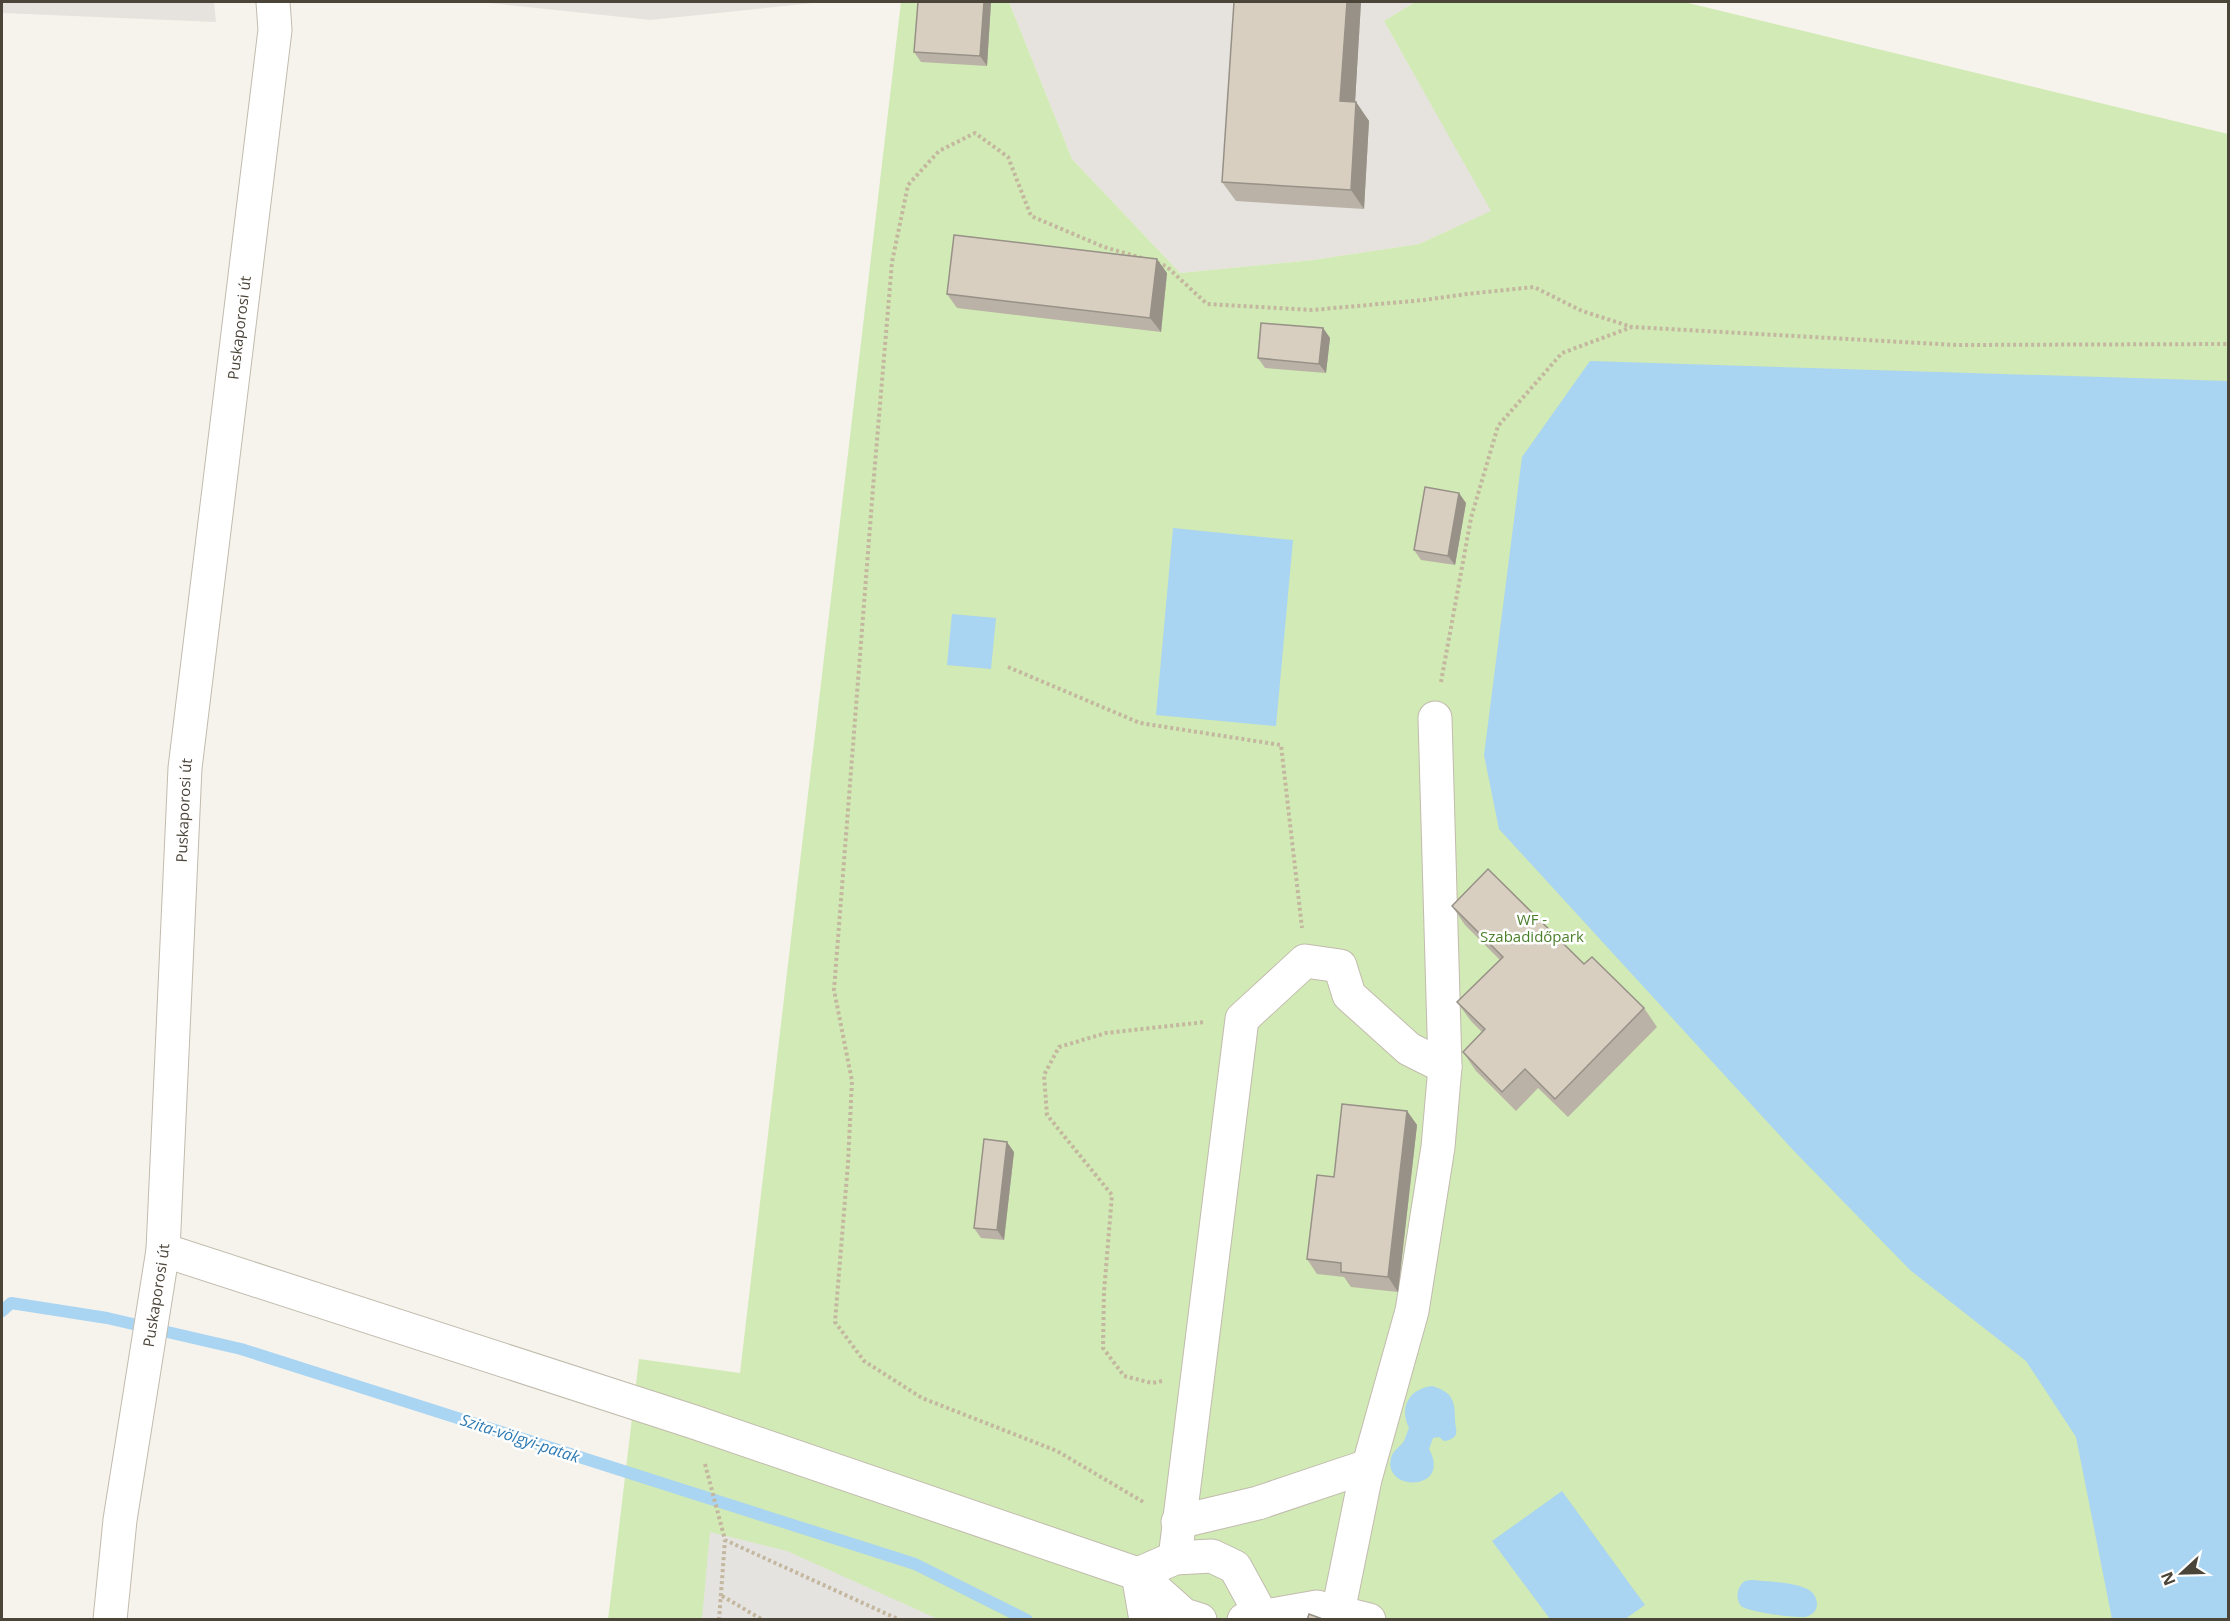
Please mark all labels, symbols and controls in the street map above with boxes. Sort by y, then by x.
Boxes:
street label: Puskaporosi út [222,275,255,381]
street label: Puskaporosi út [171,757,196,863]
park label: WF - Szabadidőpark [1480,909,1584,946]
street label: Puskaporosi út [138,1243,173,1348]
water label: Szita-völgyi-patak [458,1408,584,1468]
north arrow [2152,1543,2212,1603]
text: N [2155,1568,2181,1589]

